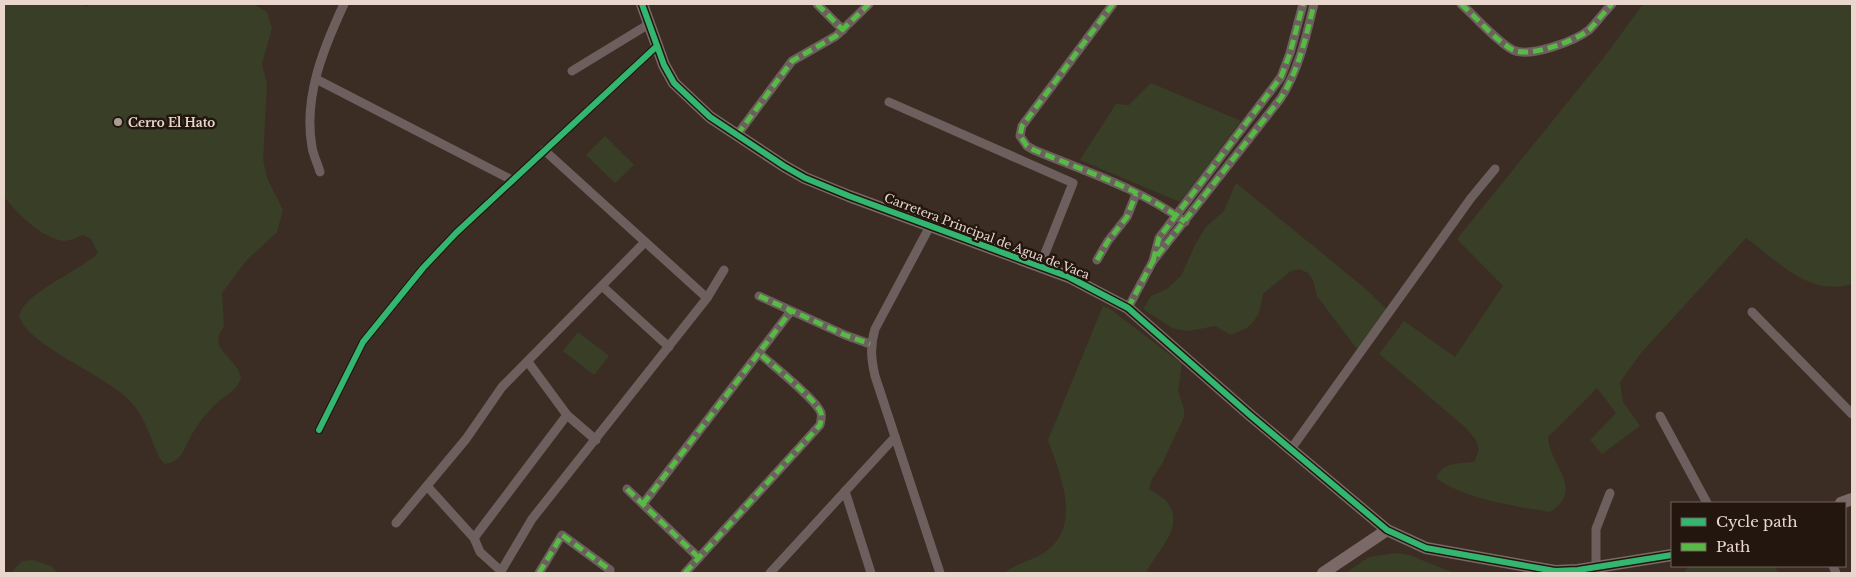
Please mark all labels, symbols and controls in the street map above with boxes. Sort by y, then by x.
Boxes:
place label: Cerro El Hato [128,115,215,130]
marker: Cerro El Hato [112,116,124,128]
street label: Carretera Principal de Agua de Vaca [882,190,1092,282]
legend [1671,502,1846,567]
text: Cycle path [1716,512,1798,531]
text: Path [1716,537,1750,556]

